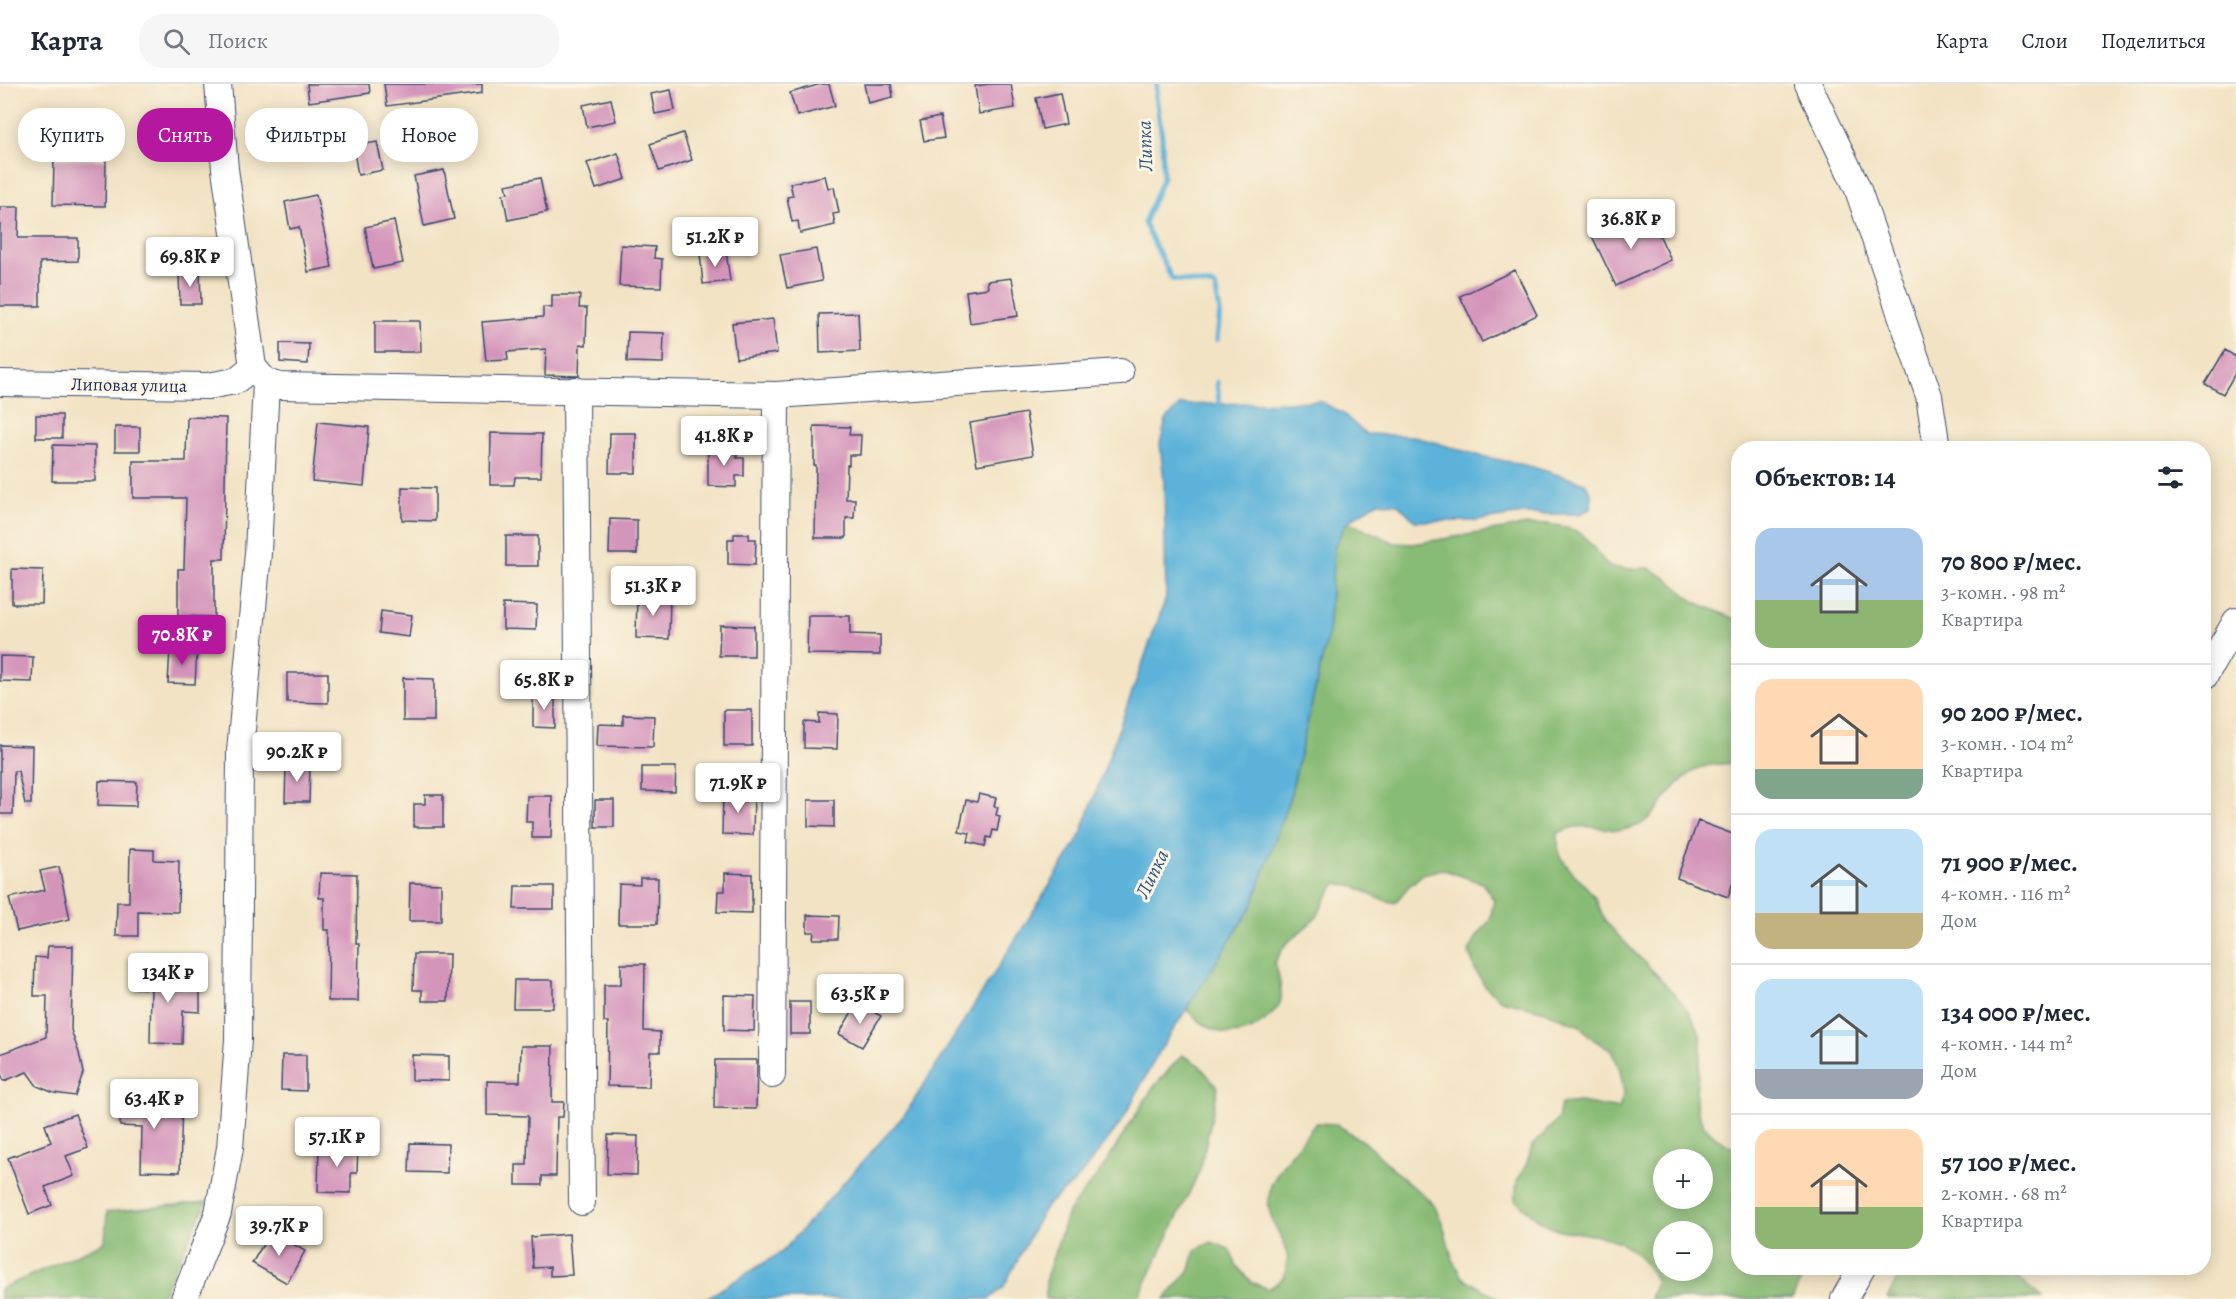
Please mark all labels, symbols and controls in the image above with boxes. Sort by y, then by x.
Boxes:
search box [139,14,559,68]
text: Карта [30,22,103,60]
icon: search [160,25,193,58]
text: Поиск [208,26,268,56]
text: Карта [1935,27,1988,55]
text: Слои [2021,27,2068,55]
text: Поделиться [2101,27,2206,55]
chip: Купить [18,108,125,162]
chip: Снять [137,108,233,162]
chip: Фильтры [245,108,368,162]
chip: Новое [380,108,478,162]
water label: Липка [1131,120,1159,173]
pin: 36.8K ₽ [1576,199,1686,250]
text: 36.8K ₽ [1601,205,1661,232]
pin: 51.2K ₽ [660,217,770,268]
text: 51.2K ₽ [686,223,744,250]
pin: 69.8K ₽ [135,237,245,288]
text: 69.8K ₽ [160,243,220,270]
street label: Липовая улица [71,372,188,398]
pin: 41.8K ₽ [669,416,779,467]
text: 41.8K ₽ [695,422,753,449]
text: Объектов: 14 [1755,460,1896,495]
icon: filters [2154,461,2187,494]
text: 70 800 ₽/мес. [1941,544,2082,579]
icon: home [1803,552,1875,624]
pin: 51.3K ₽ [598,566,708,617]
text: 51.3K ₽ [625,572,681,599]
text: 3-комн. · 98 m² [1941,579,2066,606]
text: Квартира [1941,606,2023,633]
pin: 70.8K ₽ [127,615,237,666]
text: 70.8K ₽ [152,621,212,648]
pin: 65.8K ₽ [489,660,599,711]
text: 65.8K ₽ [514,666,574,693]
text: 90 200 ₽/мес. [1941,695,2083,730]
icon: home [1803,703,1875,775]
text: 3-комн. · 104 m² [1941,730,2073,757]
pin: 90.2K ₽ [242,732,352,783]
text: 90.2K ₽ [266,738,328,765]
text: Квартира [1941,757,2023,784]
pin: 71.9K ₽ [683,763,793,814]
text: 71.9K ₽ [709,769,767,796]
water label: Липка [1128,845,1175,904]
text: 71 900 ₽/мес. [1941,845,2078,880]
icon: home [1803,853,1875,925]
text: 4-комн. · 116 m² [1941,880,2070,907]
text: Дом [1941,907,1977,934]
pin: 134K ₽ [119,953,217,1004]
text: 134K ₽ [142,959,194,986]
pin: 63.5K ₽ [805,974,915,1025]
text: 63.5K ₽ [831,980,889,1007]
text: 134 000 ₽/мес. [1941,995,2091,1030]
icon: home [1803,1003,1875,1075]
text: 4-комн. · 144 m² [1941,1030,2073,1057]
text: Дом [1941,1057,1977,1084]
pin: 63.4K ₽ [99,1079,209,1130]
text: 63.4K ₽ [124,1085,184,1112]
pin: 57.1K ₽ [282,1117,392,1168]
text: 57.1K ₽ [309,1123,365,1150]
text: 57 100 ₽/мес. [1941,1145,2077,1180]
map controls [1653,1149,1713,1281]
button: + [1653,1149,1713,1209]
icon: home [1803,1153,1875,1225]
text: 2-комн. · 68 m² [1941,1180,2067,1207]
pin: 39.7K ₽ [224,1206,334,1257]
text: Квартира [1941,1207,2023,1234]
text: 39.7K ₽ [250,1212,308,1239]
button: − [1653,1221,1713,1281]

